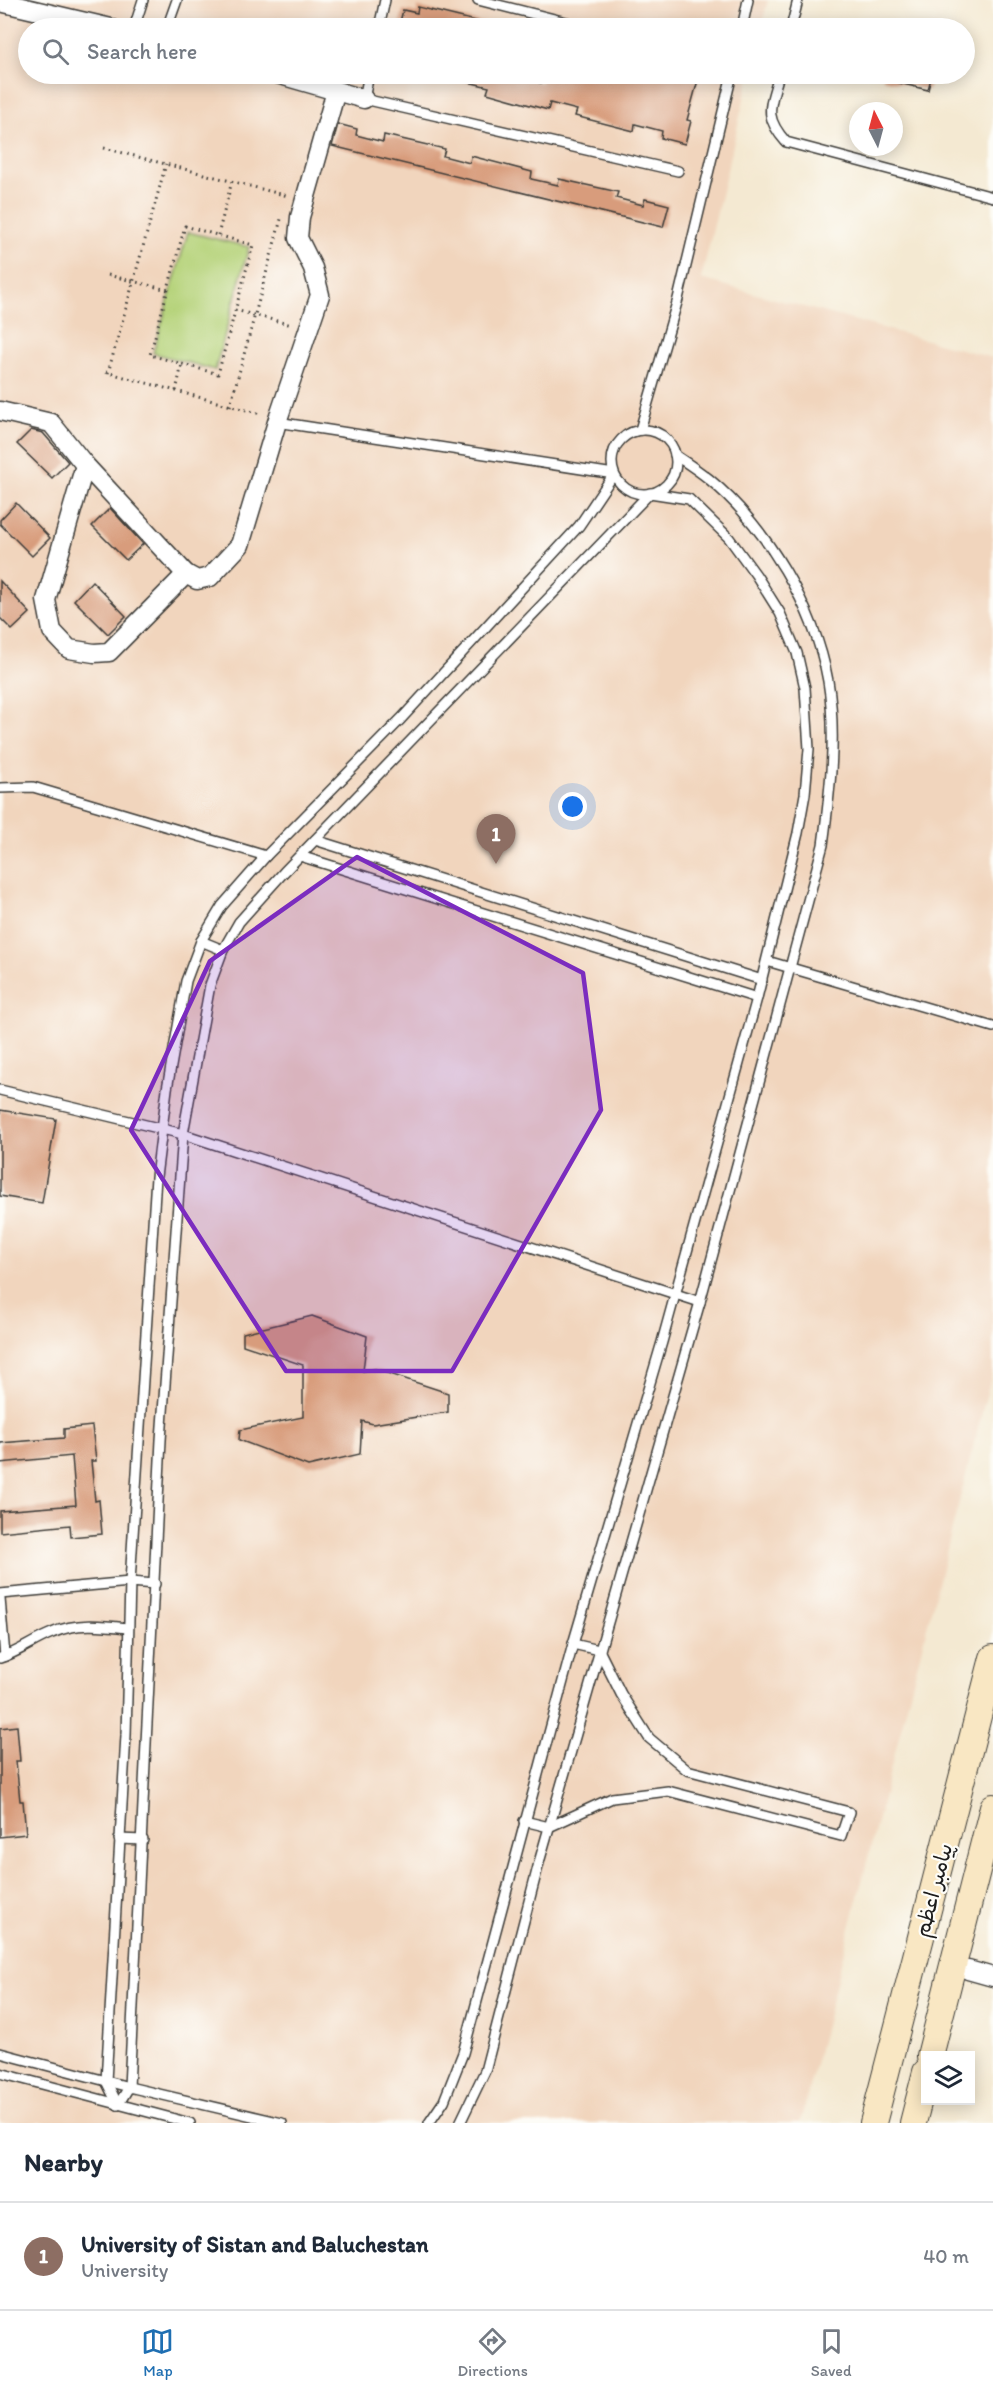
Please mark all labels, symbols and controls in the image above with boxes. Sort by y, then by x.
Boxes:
search box [18,18,975,84]
icon: search [39,35,72,68]
text: Search here [87,38,197,65]
north arrow [849,102,903,156]
your location [558,792,587,821]
pin: 1 [476,814,516,864]
street label: پیامبر اعظم [908,1840,961,1941]
map controls [921,2051,975,2105]
button: layers [921,2051,975,2105]
text: Nearby [24,2146,103,2178]
text: University of Sistan and Baluchestan [81,2231,428,2258]
text: 1 [39,2244,48,2268]
text: 40 m [923,2244,969,2268]
text: University [81,2258,168,2282]
tab: Map [141,2325,174,2380]
tab: Directions [457,2325,528,2380]
tab: Saved [811,2325,852,2380]

